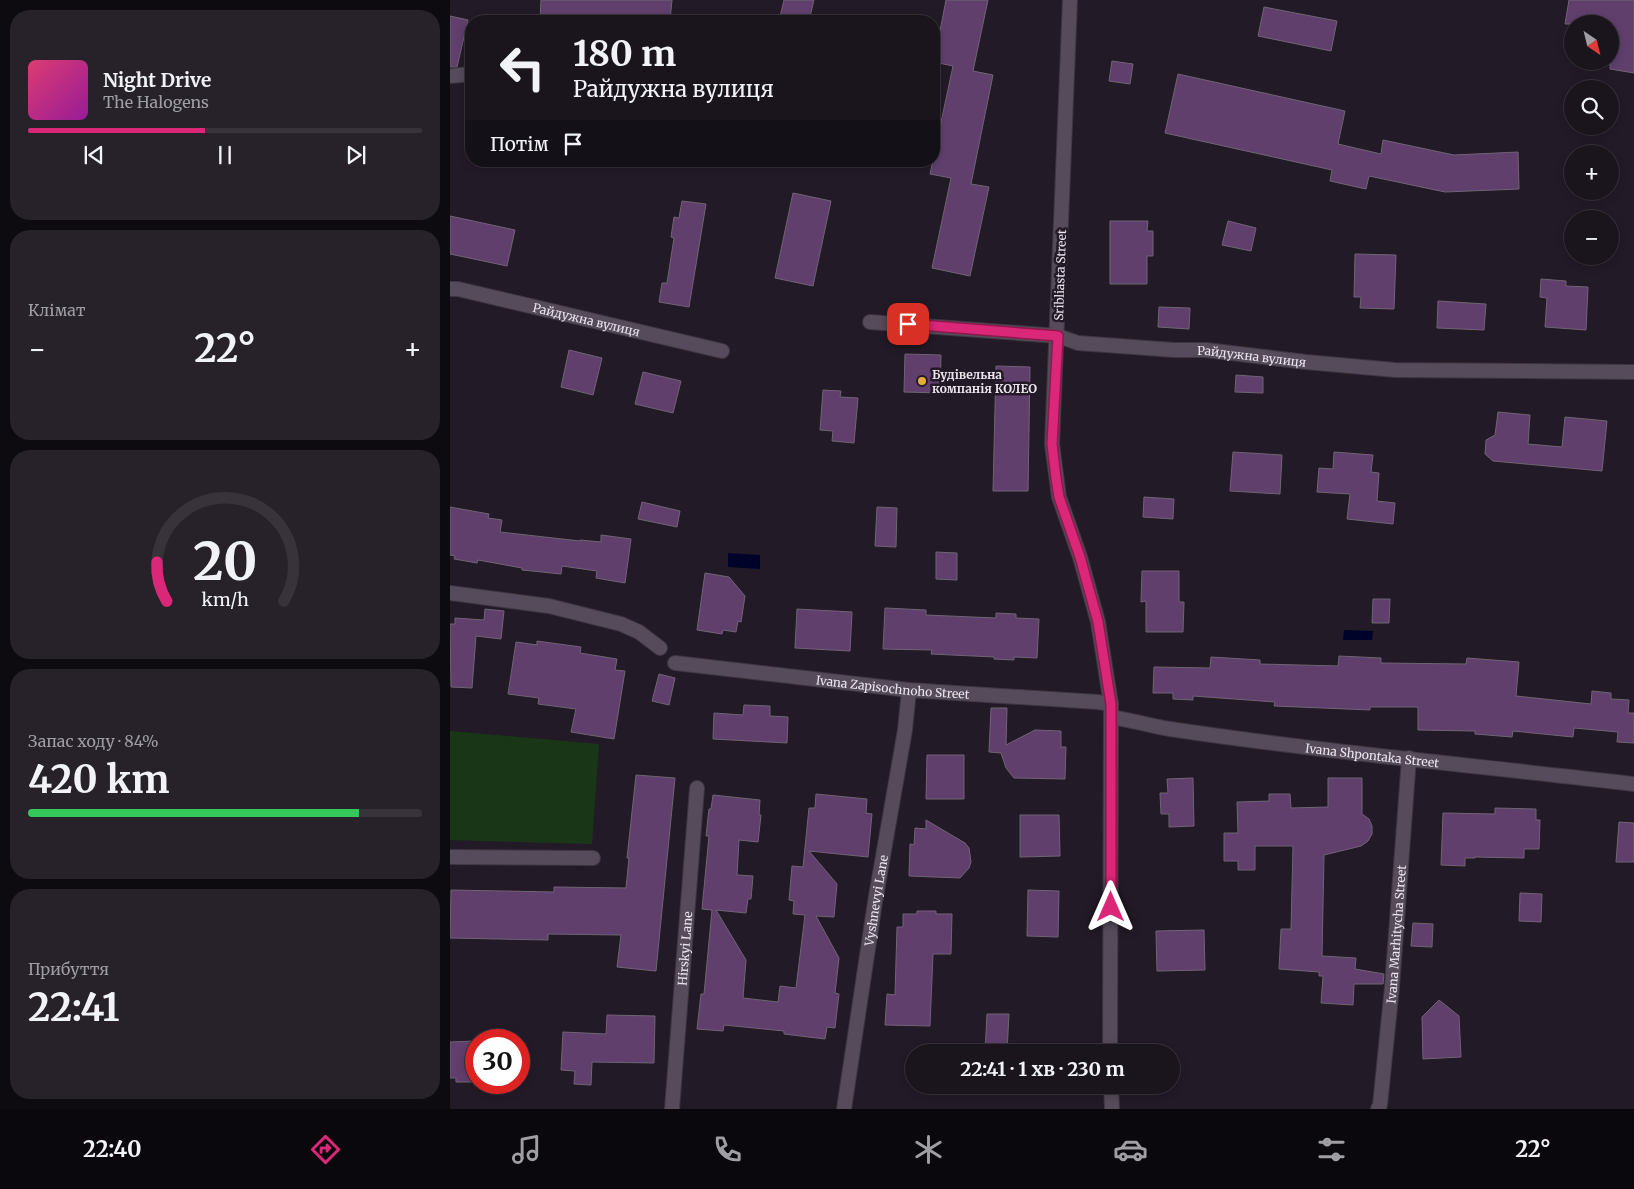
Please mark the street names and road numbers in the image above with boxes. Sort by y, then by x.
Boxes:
street label: Sribliasta Street [1051,229,1069,321]
street label: Райдужна вулиця [531,299,642,339]
street label: Райдужна вулиця [1197,342,1307,369]
street label: Ivana Zapisochnoho Street [815,672,970,701]
street label: Ivana Shpontaka Street [1305,740,1440,770]
street label: Vyshnevyi Lane [861,854,891,948]
street label: Ivana Marhitycha Street [1383,864,1409,1004]
street label: Hirskyi Lane [674,911,695,986]

